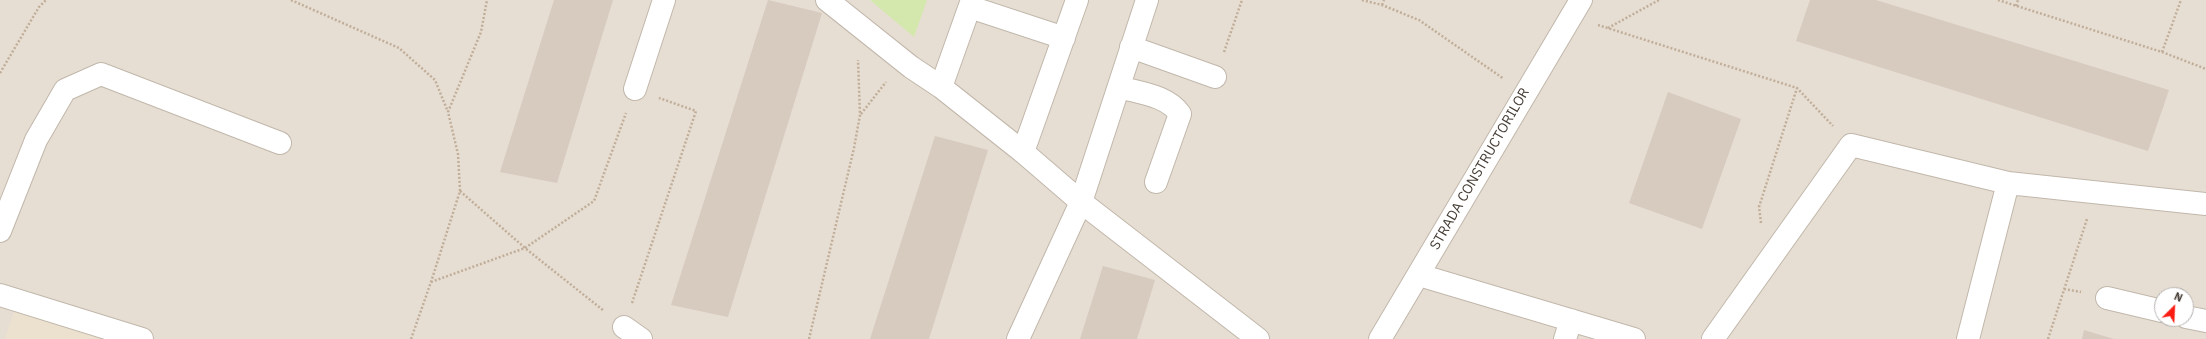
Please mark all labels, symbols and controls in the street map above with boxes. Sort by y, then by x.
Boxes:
street label: STRADA CONSTRUCTORILOR [1427,85,1533,253]
north arrow [2154,287,2194,327]
text: N [2172,289,2185,305]

